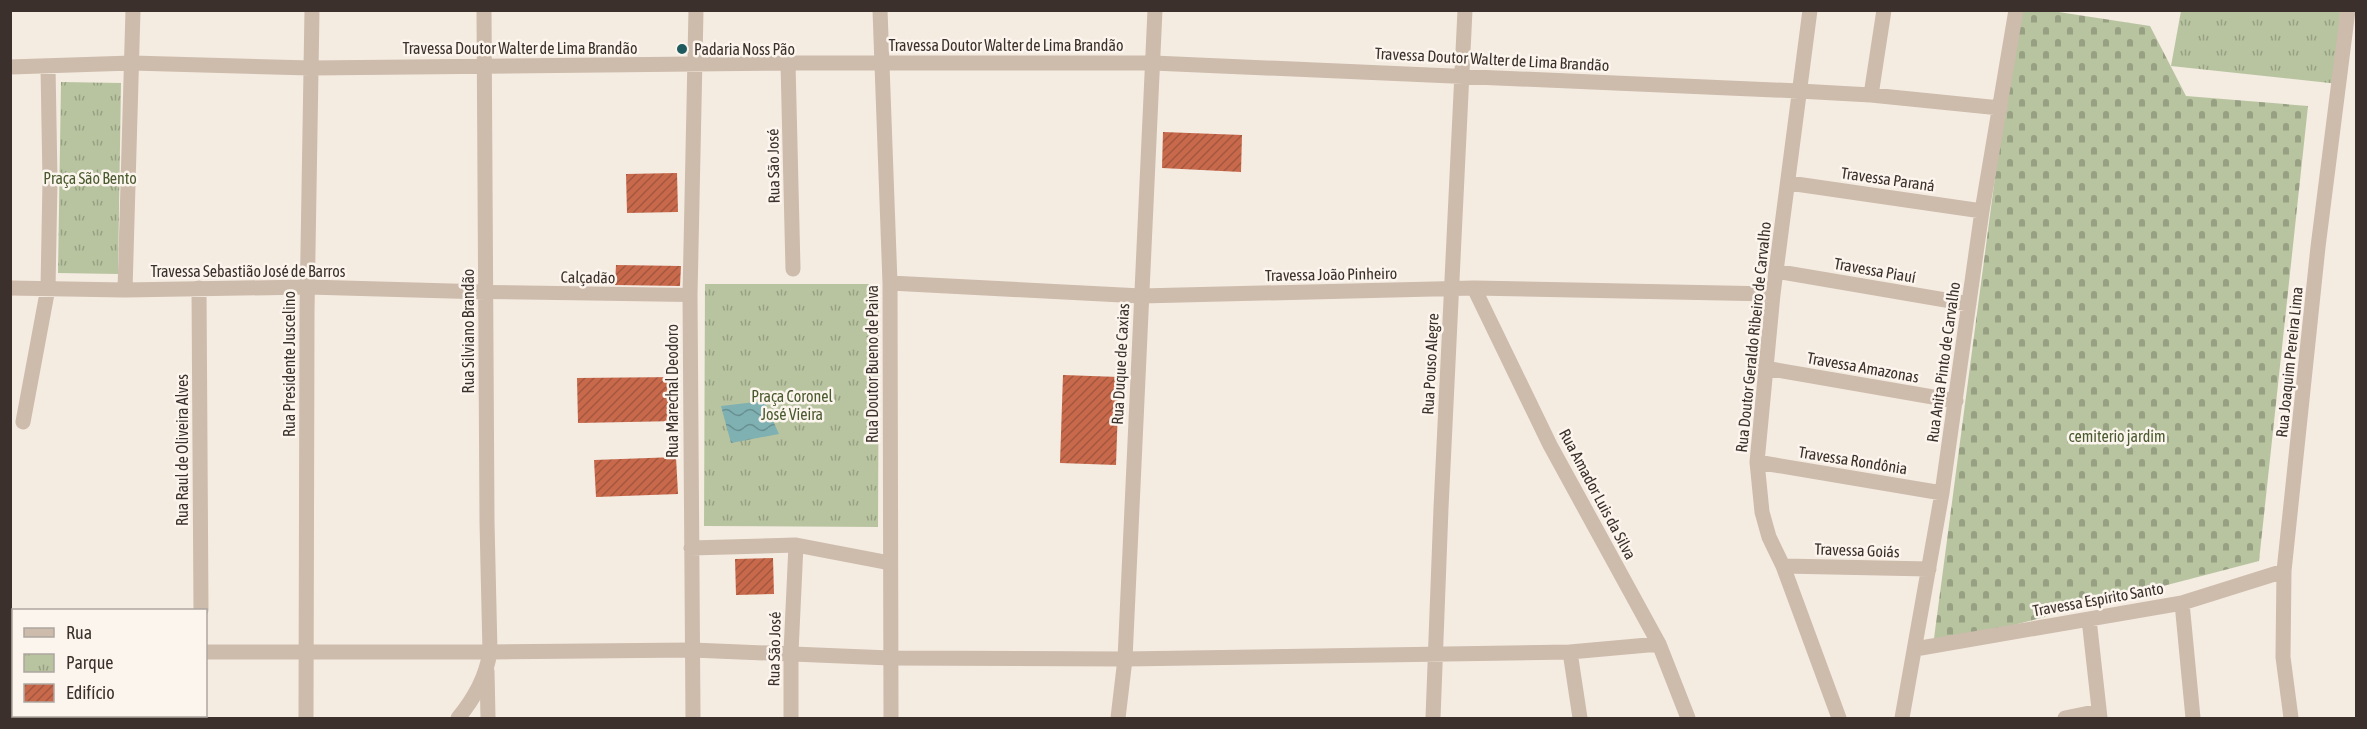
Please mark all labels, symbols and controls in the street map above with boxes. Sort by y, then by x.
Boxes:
street label: Travessa Doutor Walter de Lima Brandão [889,36,1123,54]
street label: Travessa Doutor Walter de Lima Brandão [403,39,637,57]
place label: Padaria Noss Pão [694,40,795,58]
marker: Padaria Noss Pão [675,42,689,56]
street label: Travessa Doutor Walter de Lima Brandão [1374,44,1610,74]
street label: Rua São José [763,128,783,204]
street label: Travessa Paraná [1840,164,1936,194]
park label: Praça São Bento [43,169,137,188]
street label: Rua Doutor Geraldo Ribeiro de Carvalho [1732,221,1774,453]
street label: Travessa Piauí [1833,254,1918,286]
street label: Travessa Sebastião José de Barros [150,262,346,280]
street label: Travessa João Pinheiro [1265,264,1397,284]
street label: Calçadão [561,268,615,287]
street label: Rua Silviano Brandão [459,269,477,393]
street label: Rua Anita Pinto de Carvalho [1923,281,1963,443]
street label: Rua Doutor Bueno de Paiva [863,285,881,443]
street label: Rua Joaquim Pereira Lima [2272,286,2307,438]
street label: Rua Presidente Juscelino [280,291,298,437]
street label: Rua Duque de Caxias [1108,302,1133,425]
street label: Rua Pouso Alegre [1418,313,1443,415]
street label: Rua Marechal Deodoro [663,324,681,458]
street label: Travessa Amazonas [1806,348,1921,386]
street label: Rua Raul de Oliveira Alves [173,374,191,526]
park label: Praça Coronel José Vieira [751,387,833,423]
street label: Rua Amador Luis da Silva [1556,426,1640,562]
park label: cemiterio jardim [2069,427,2165,446]
street label: Travessa Rondônia [1797,443,1909,477]
street label: Travessa Goiás [1814,540,1900,560]
street label: Travessa Espírito Santo [2031,579,2165,620]
legend [12,609,207,717]
street label: Rua São José [764,611,784,687]
text: Rua [66,622,92,643]
text: Parque [66,652,114,673]
text: Edifício [66,682,115,703]

